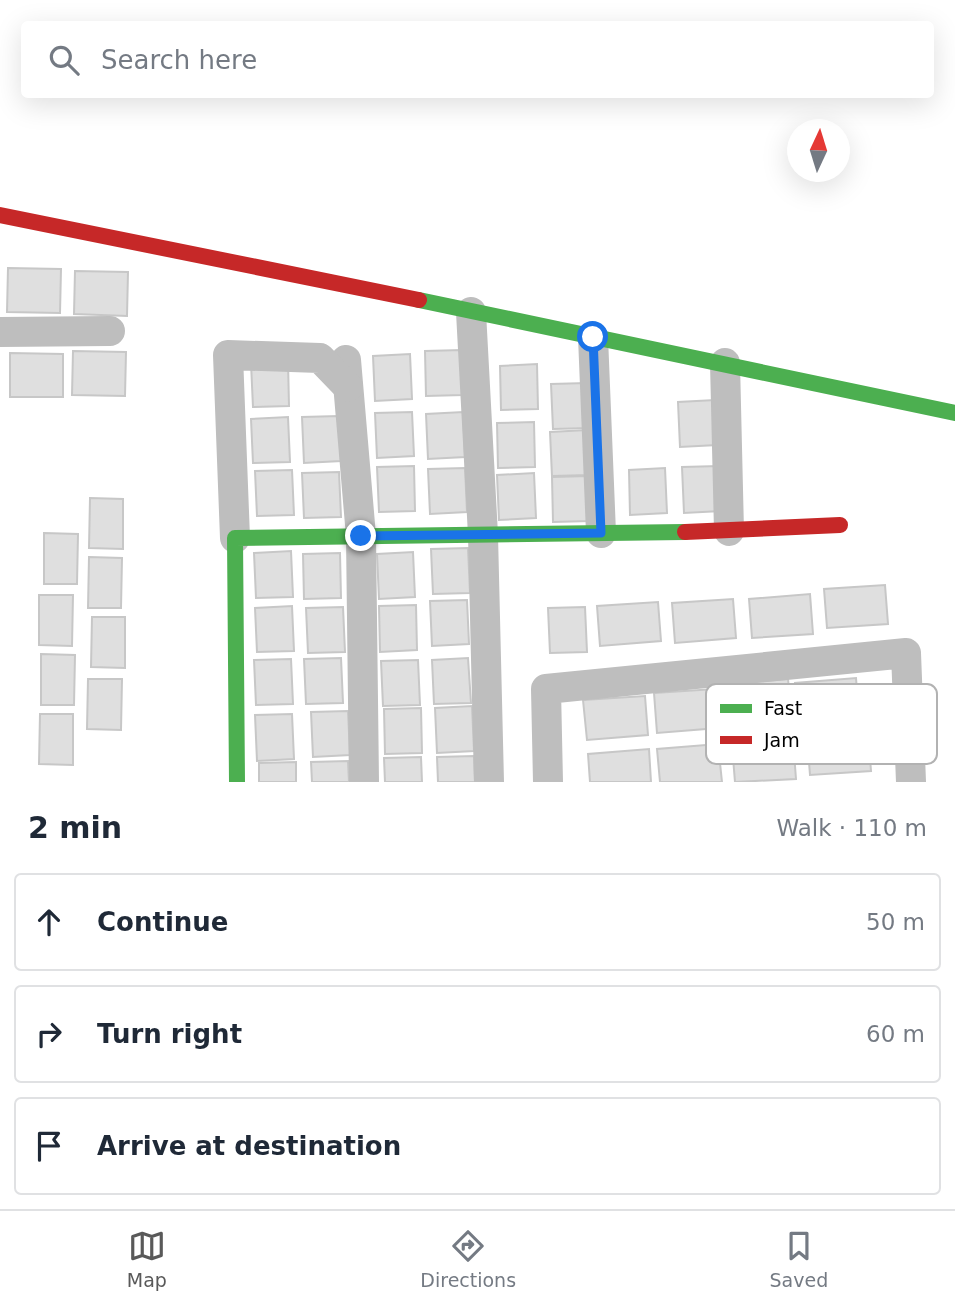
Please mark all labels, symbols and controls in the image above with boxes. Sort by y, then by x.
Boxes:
search box [21,21,934,98]
icon: search [45,41,83,79]
text: Search here [101,45,257,75]
north arrow [787,119,850,182]
route start [577,321,608,352]
route end [345,520,376,551]
legend [706,684,937,764]
text: Fast [764,697,802,719]
text: Jam [763,729,800,751]
text: 2 min [28,810,122,845]
text: Walk · 110 m [776,815,927,841]
icon: ahead [30,903,68,941]
text: Continue [97,907,228,937]
text: 50 m [866,909,925,935]
icon: right [30,1015,68,1053]
text: Turn right [97,1019,242,1049]
text: 60 m [866,1021,925,1047]
icon: arrive [30,1127,68,1165]
text: Arrive at destination [97,1131,401,1161]
tab: Map [127,1227,167,1291]
tab: Directions [420,1227,516,1291]
tab: Saved [770,1227,828,1291]

